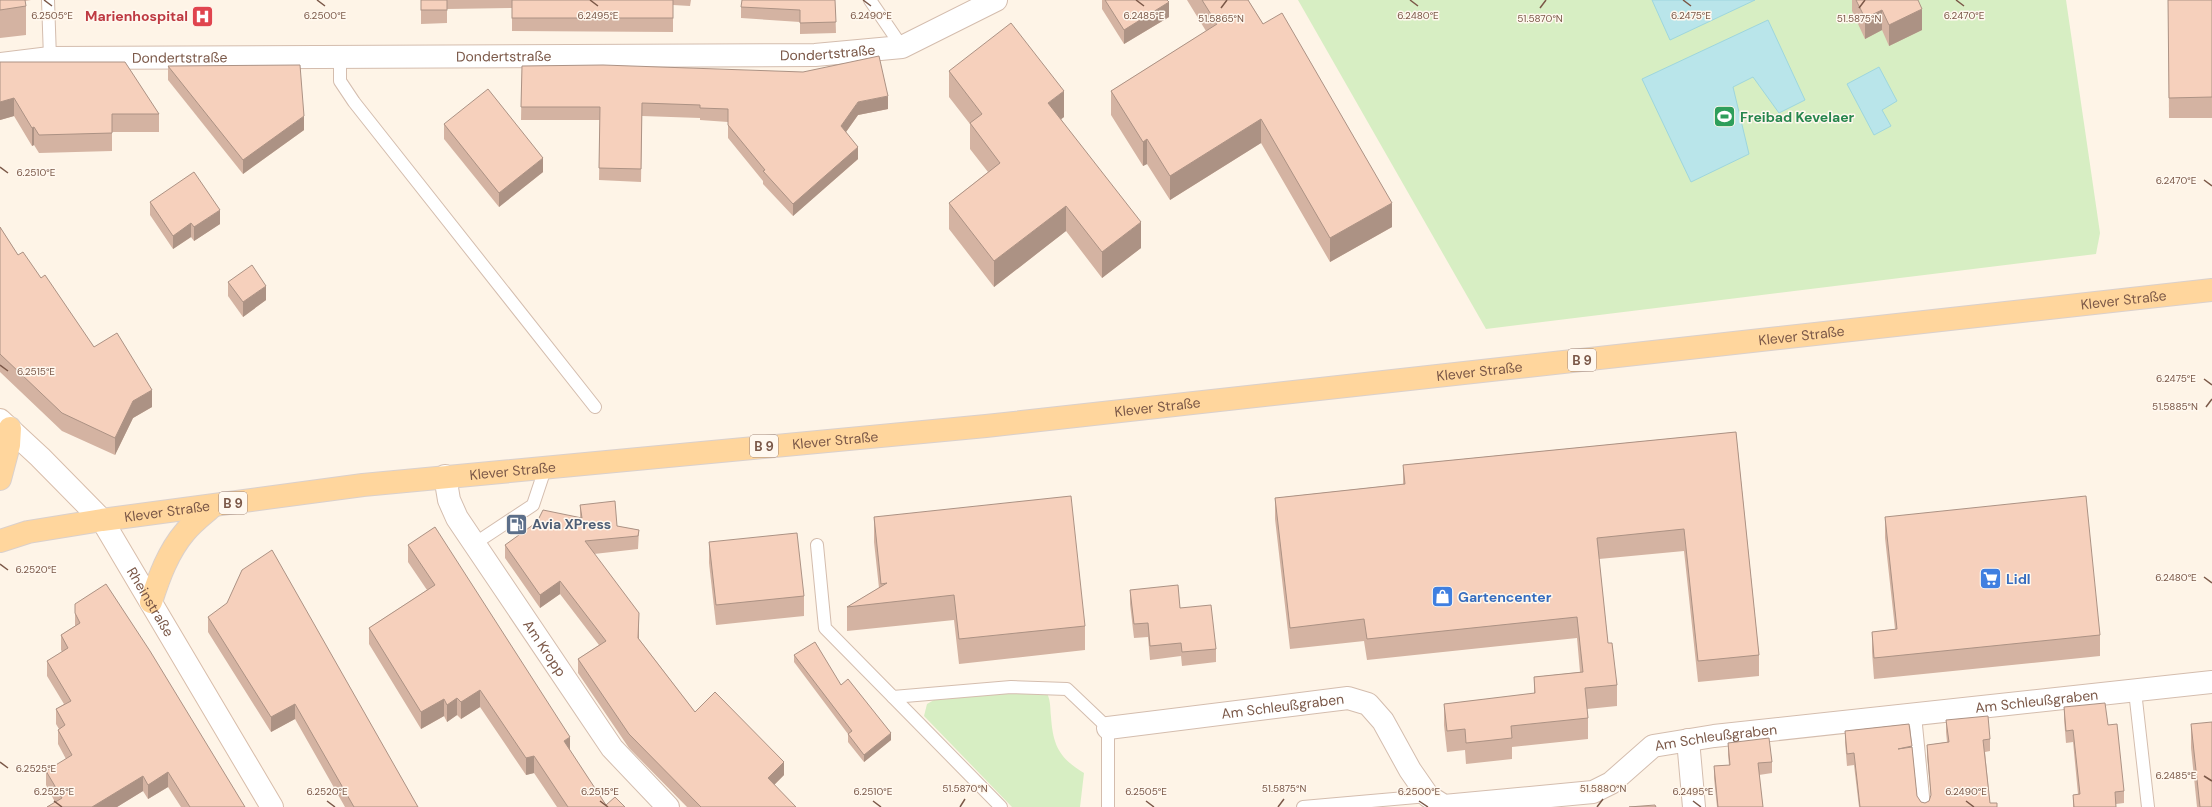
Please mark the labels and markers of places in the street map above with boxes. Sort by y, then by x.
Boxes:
hospital icon: Marienhospital [190,3,216,29]
place label: Marienhospital [85,7,188,25]
sports icon: Freibad Kevelaer [1711,104,1737,130]
place label: Freibad Kevelaer [1740,108,1855,126]
fuel station icon: Avia XPress [503,511,529,537]
place label: Avia XPress [532,515,611,533]
supermarket icon: Lidl [1978,566,2004,592]
place label: Lidl [2006,570,2031,588]
shop icon: Gartencenter [1429,584,1455,610]
place label: Gartencenter [1458,588,1552,606]

